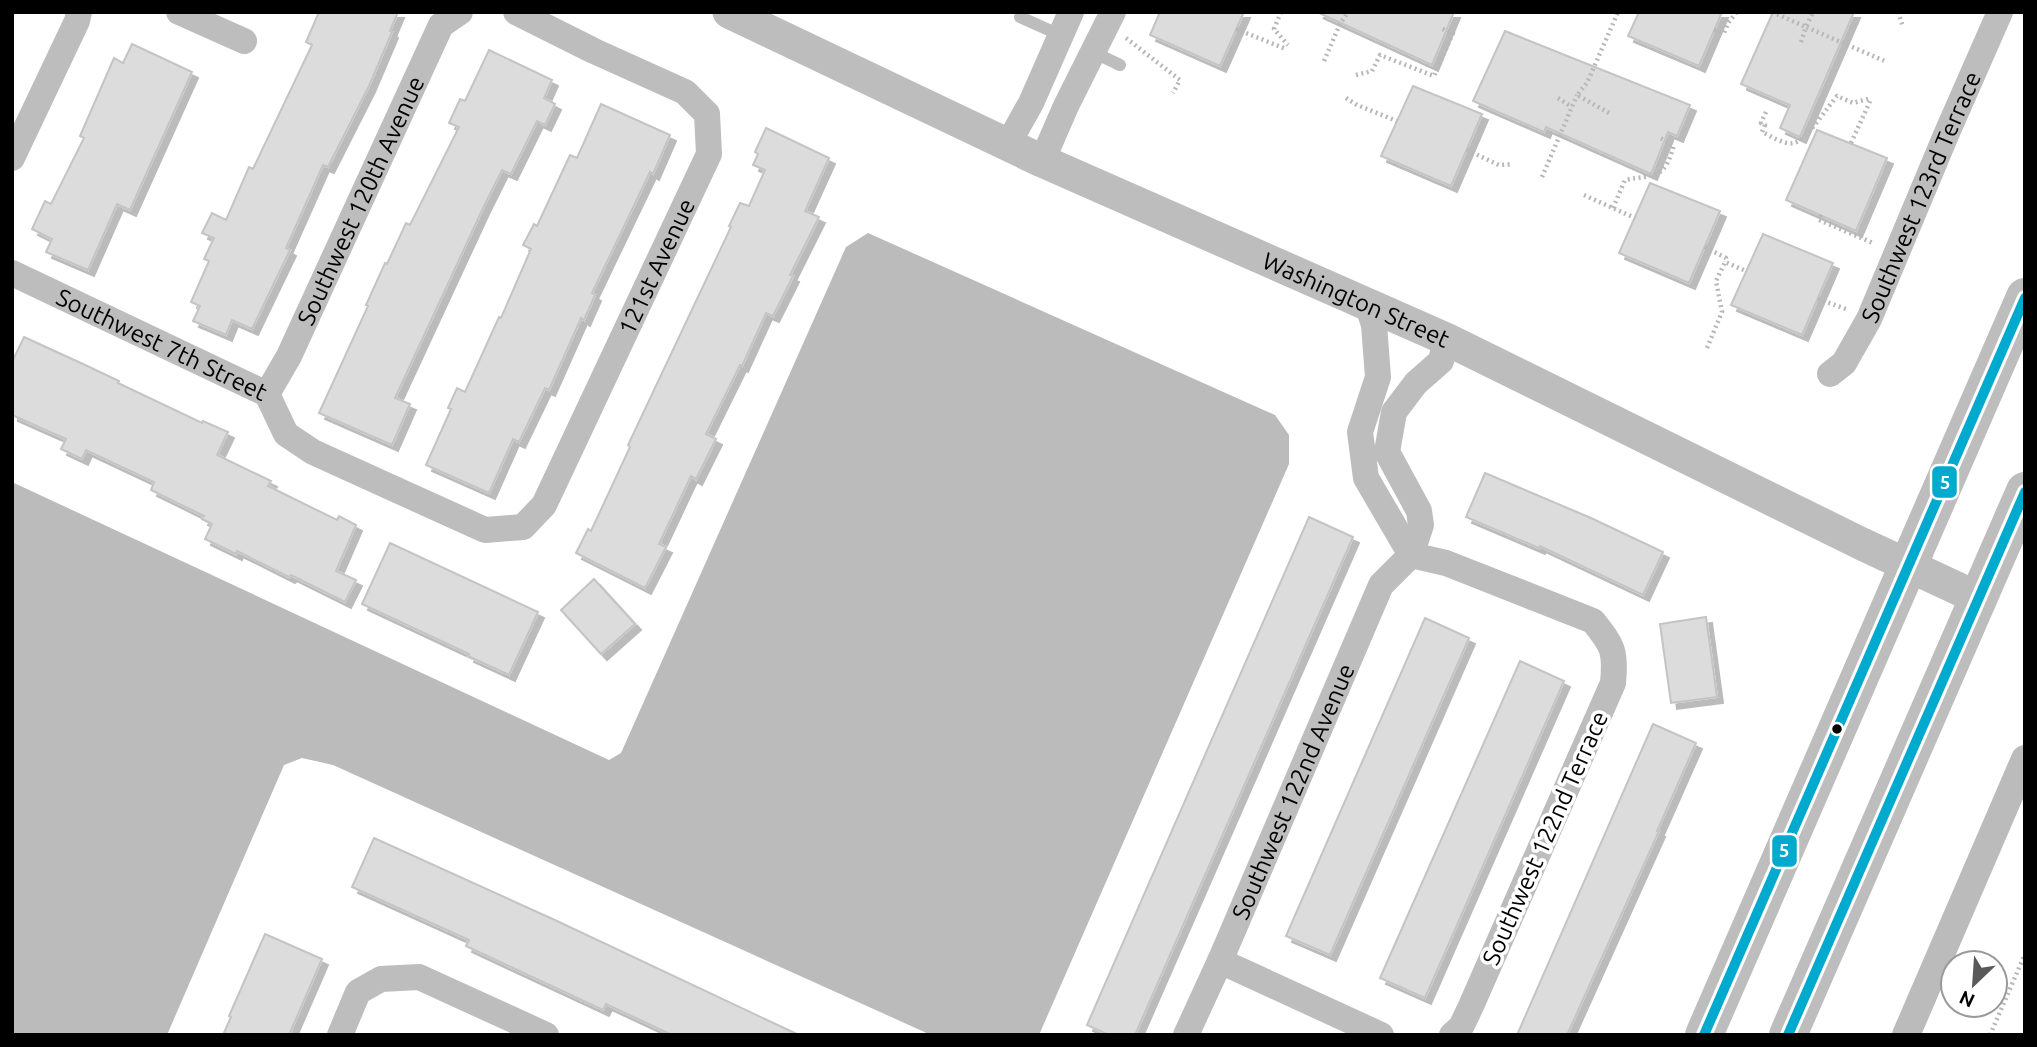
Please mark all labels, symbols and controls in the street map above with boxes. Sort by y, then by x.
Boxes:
street label: Southwest 123rd Terrace [1856,67,1986,327]
street label: Southwest 120th Avenue [292,72,429,329]
street label: 121st Avenue [613,194,700,339]
street label: Washington Street [1259,247,1454,353]
street label: Southwest 7th Street [52,283,272,406]
line badge: 5 [1931,465,1958,499]
text: 5 [1940,471,1950,493]
street label: Southwest 122nd Avenue [1226,659,1359,923]
street label: Southwest 122nd Terrace [1477,707,1613,969]
unlabelled marker [1830,722,1844,736]
line badge: 5 [1771,834,1798,868]
text: 5 [1779,839,1789,861]
north arrow [1939,949,2009,1019]
text: N [1956,986,1978,1012]

